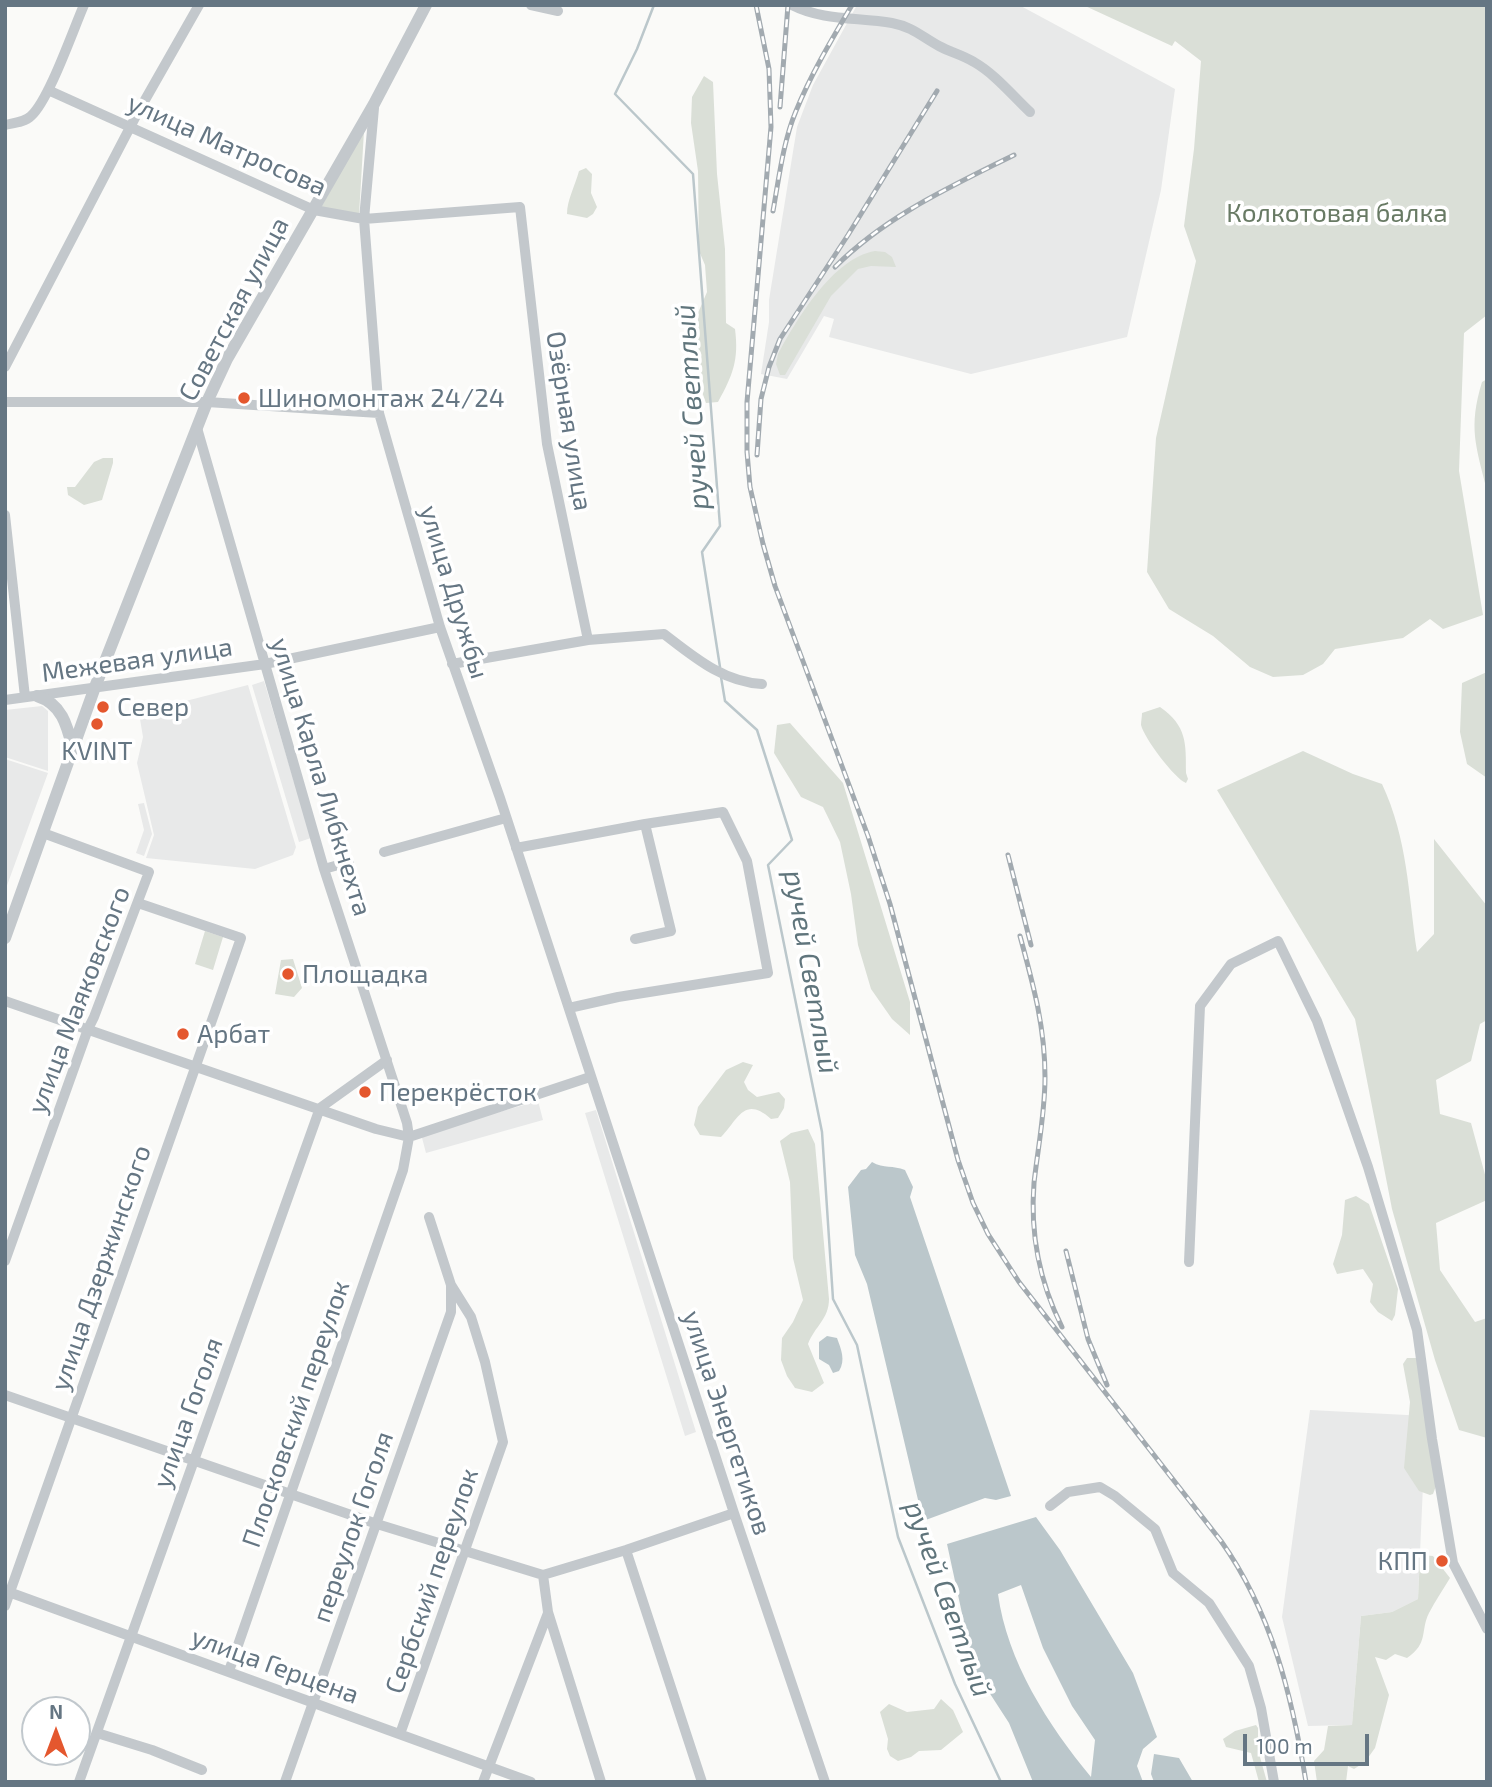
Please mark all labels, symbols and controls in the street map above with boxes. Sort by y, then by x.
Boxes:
street label: улица Матросова [123,87,331,203]
park label: Колкотовая балка [1226,197,1448,229]
street label: Советская улица [172,212,296,406]
water label: ручей Светлый [668,303,716,511]
street label: Озёрная улица [539,329,599,513]
place label: Шиномонтаж 24/24 [258,382,505,414]
marker: Шиномонтаж 24/24 [236,390,252,406]
street label: улица Дружбы [413,502,495,682]
street label: Межевая улица [40,631,234,689]
street label: улица Карла Либкнехта [264,634,378,920]
place label: Север [117,691,189,723]
marker: Север [95,699,111,715]
marker: KVINT [89,716,105,732]
place label: KVINT [61,735,133,767]
water label: ручей Светлый [777,868,845,1076]
street label: улица Маяковского [21,882,137,1118]
place label: Площадка [302,958,428,990]
marker: Площадка [280,966,296,982]
place label: Арбат [197,1018,270,1050]
marker: Арбат [175,1026,191,1042]
place label: Перекрёсток [379,1076,537,1108]
marker: Перекрёсток [357,1084,373,1100]
street label: улица Дзержинского [44,1141,158,1395]
street label: Плосковский переулок [236,1276,356,1552]
street label: улица Энергетиков [676,1307,778,1539]
street label: улица Гоголя [146,1334,230,1492]
street label: переулок Гоголя [306,1428,400,1626]
street label: Сербский переулок [379,1464,485,1698]
water label: ручей Светлый [897,1497,999,1701]
place label: КПП [1378,1545,1428,1577]
marker: КПП [1434,1553,1450,1569]
street label: улица Герцена [187,1621,363,1711]
north arrow [21,1696,91,1766]
text: N [49,1700,63,1723]
scale bar [1247,1720,1373,1764]
text: 100 m [1256,1733,1313,1758]

